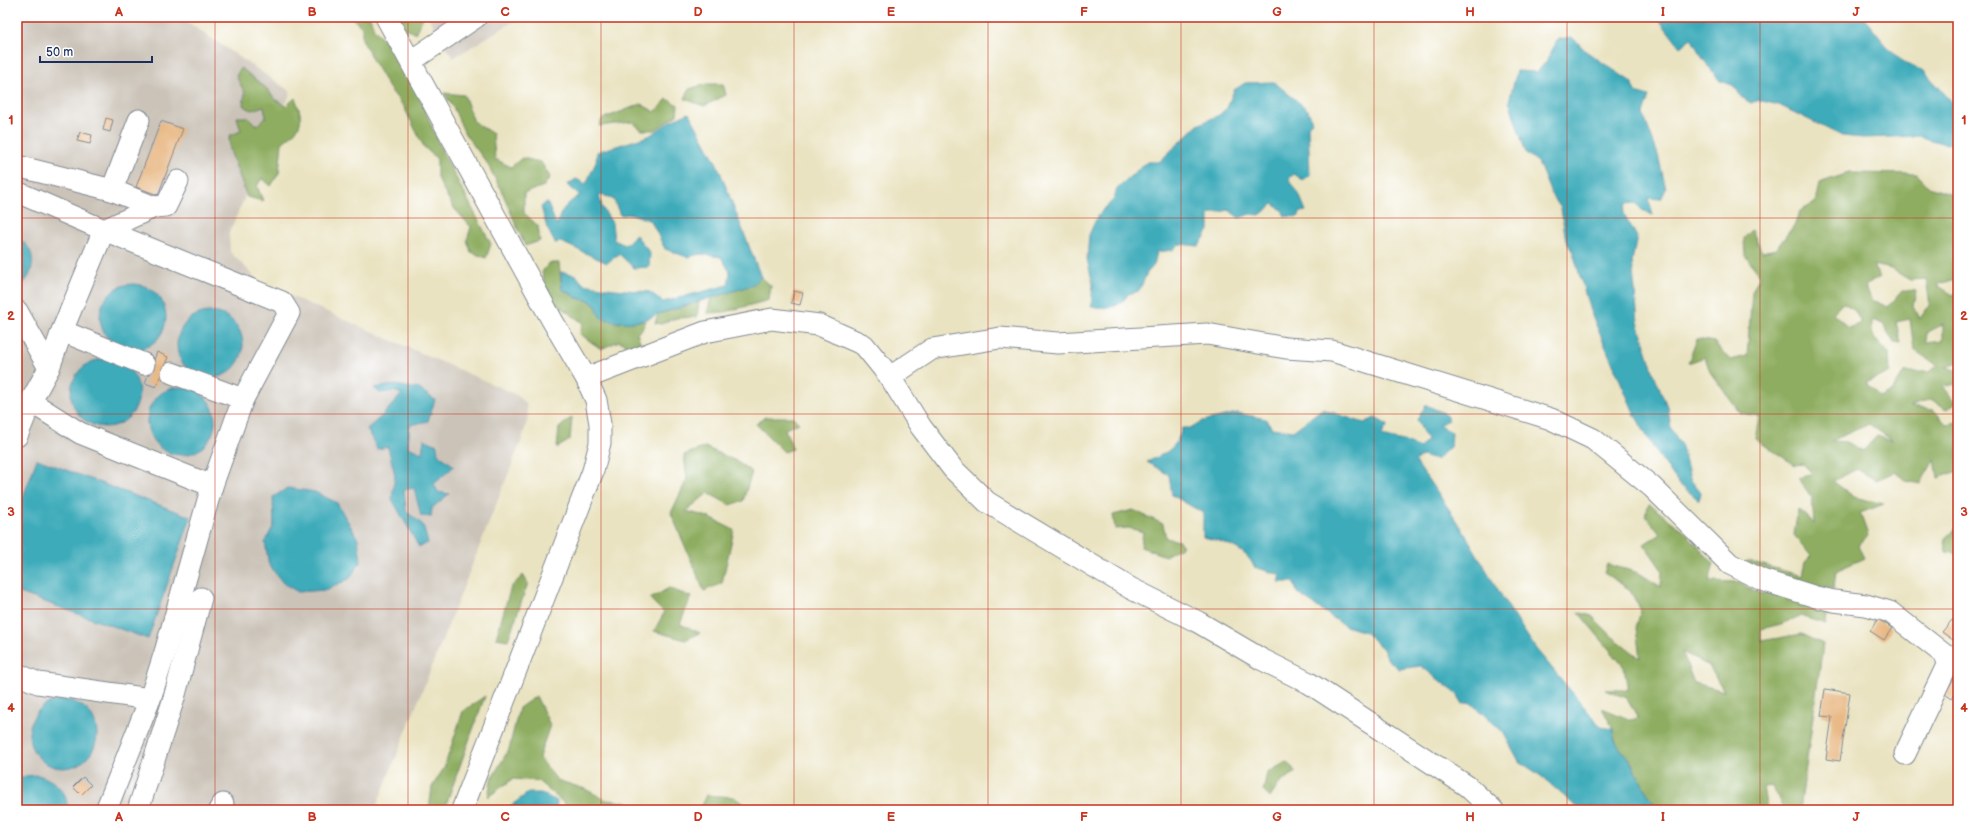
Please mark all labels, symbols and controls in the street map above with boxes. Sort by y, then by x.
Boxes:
text: A [114,4,123,20]
text: B [307,4,317,20]
text: C [500,4,510,20]
text: D [693,4,703,20]
text: E [887,4,896,20]
text: F [1080,4,1088,20]
text: G [1272,4,1282,20]
text: H [1465,4,1475,20]
text: I [1661,4,1665,20]
text: J [1852,4,1860,20]
scale bar [40,38,152,64]
text: 50 m [46,45,73,60]
text: 1 [8,112,14,128]
text: 1 [1961,112,1967,128]
text: 2 [7,308,15,324]
text: 2 [1960,308,1968,324]
text: 3 [7,504,15,520]
text: 3 [1960,504,1968,520]
text: 4 [7,700,15,716]
text: 4 [1960,700,1968,716]
text: A [114,809,123,825]
text: B [307,809,317,825]
text: C [500,809,510,825]
text: D [693,809,703,825]
text: E [887,809,896,825]
text: F [1080,809,1088,825]
text: G [1272,809,1282,825]
text: H [1465,809,1475,825]
text: I [1661,809,1665,825]
text: J [1852,809,1860,825]

